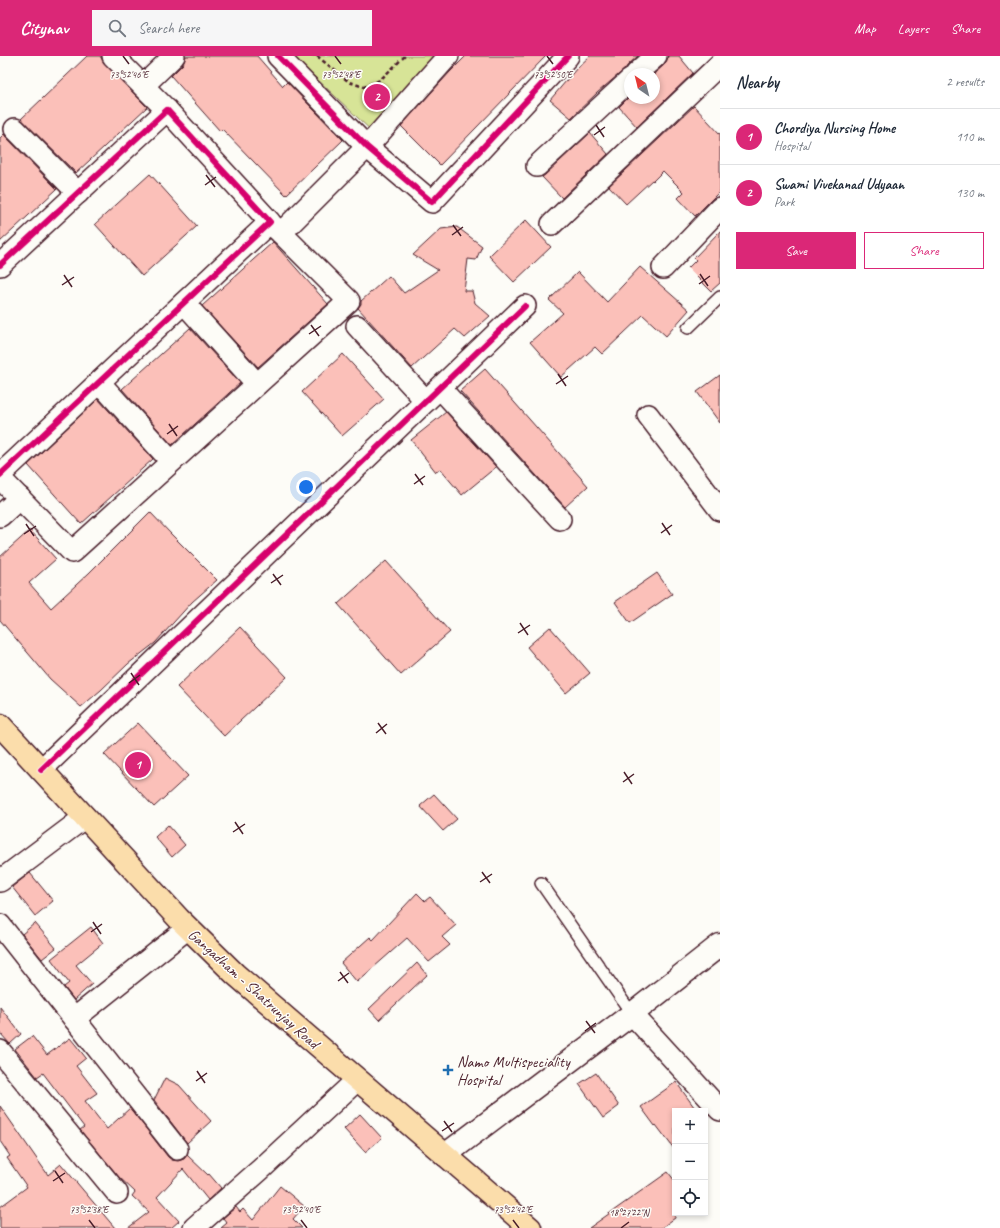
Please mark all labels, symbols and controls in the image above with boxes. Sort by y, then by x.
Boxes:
search box [92,10,372,46]
text: Citynav [20,16,68,40]
icon: search [106,17,128,39]
text: Search here [138,19,199,38]
text: Map [854,20,876,37]
text: Layers [898,20,929,37]
text: Share [951,20,980,37]
text: 73°52'46"E [110,68,150,81]
text: 73°52'48"E [322,68,362,81]
text: 73°52'50"E [534,68,574,81]
north arrow [624,68,660,104]
text: Nearby [736,72,779,93]
text: 2 results [946,74,984,90]
pin: 2 [364,82,390,112]
text: Chordiya Nursing Home [774,119,895,138]
text: 1 [746,129,752,145]
text: 110 m [956,129,984,145]
text: Hospital [774,138,810,154]
text: Swami Vivekanad Udyaan [774,175,904,194]
text: 2 [746,185,752,201]
text: 130 m [956,185,984,201]
text: Park [774,194,795,210]
button: Save [736,232,856,269]
button: Share [864,232,984,269]
your location [296,477,316,497]
pin: 1 [125,750,151,780]
street label: Gangadham - Shatrunjay Road [184,925,325,1055]
place label: Namo Multispeciality Hospital [457,1052,571,1090]
marker: Namo Multispeciality Hospital [442,1064,454,1076]
map controls [672,1108,708,1216]
button: + [672,1108,708,1144]
button: − [672,1144,708,1180]
button: locate [672,1180,708,1216]
text: 73°52'38"E [70,1203,110,1216]
text: 73°52'40"E [282,1203,322,1216]
text: 73°52'42"E [494,1203,534,1216]
text: 18°27'22"N [609,1206,651,1219]

